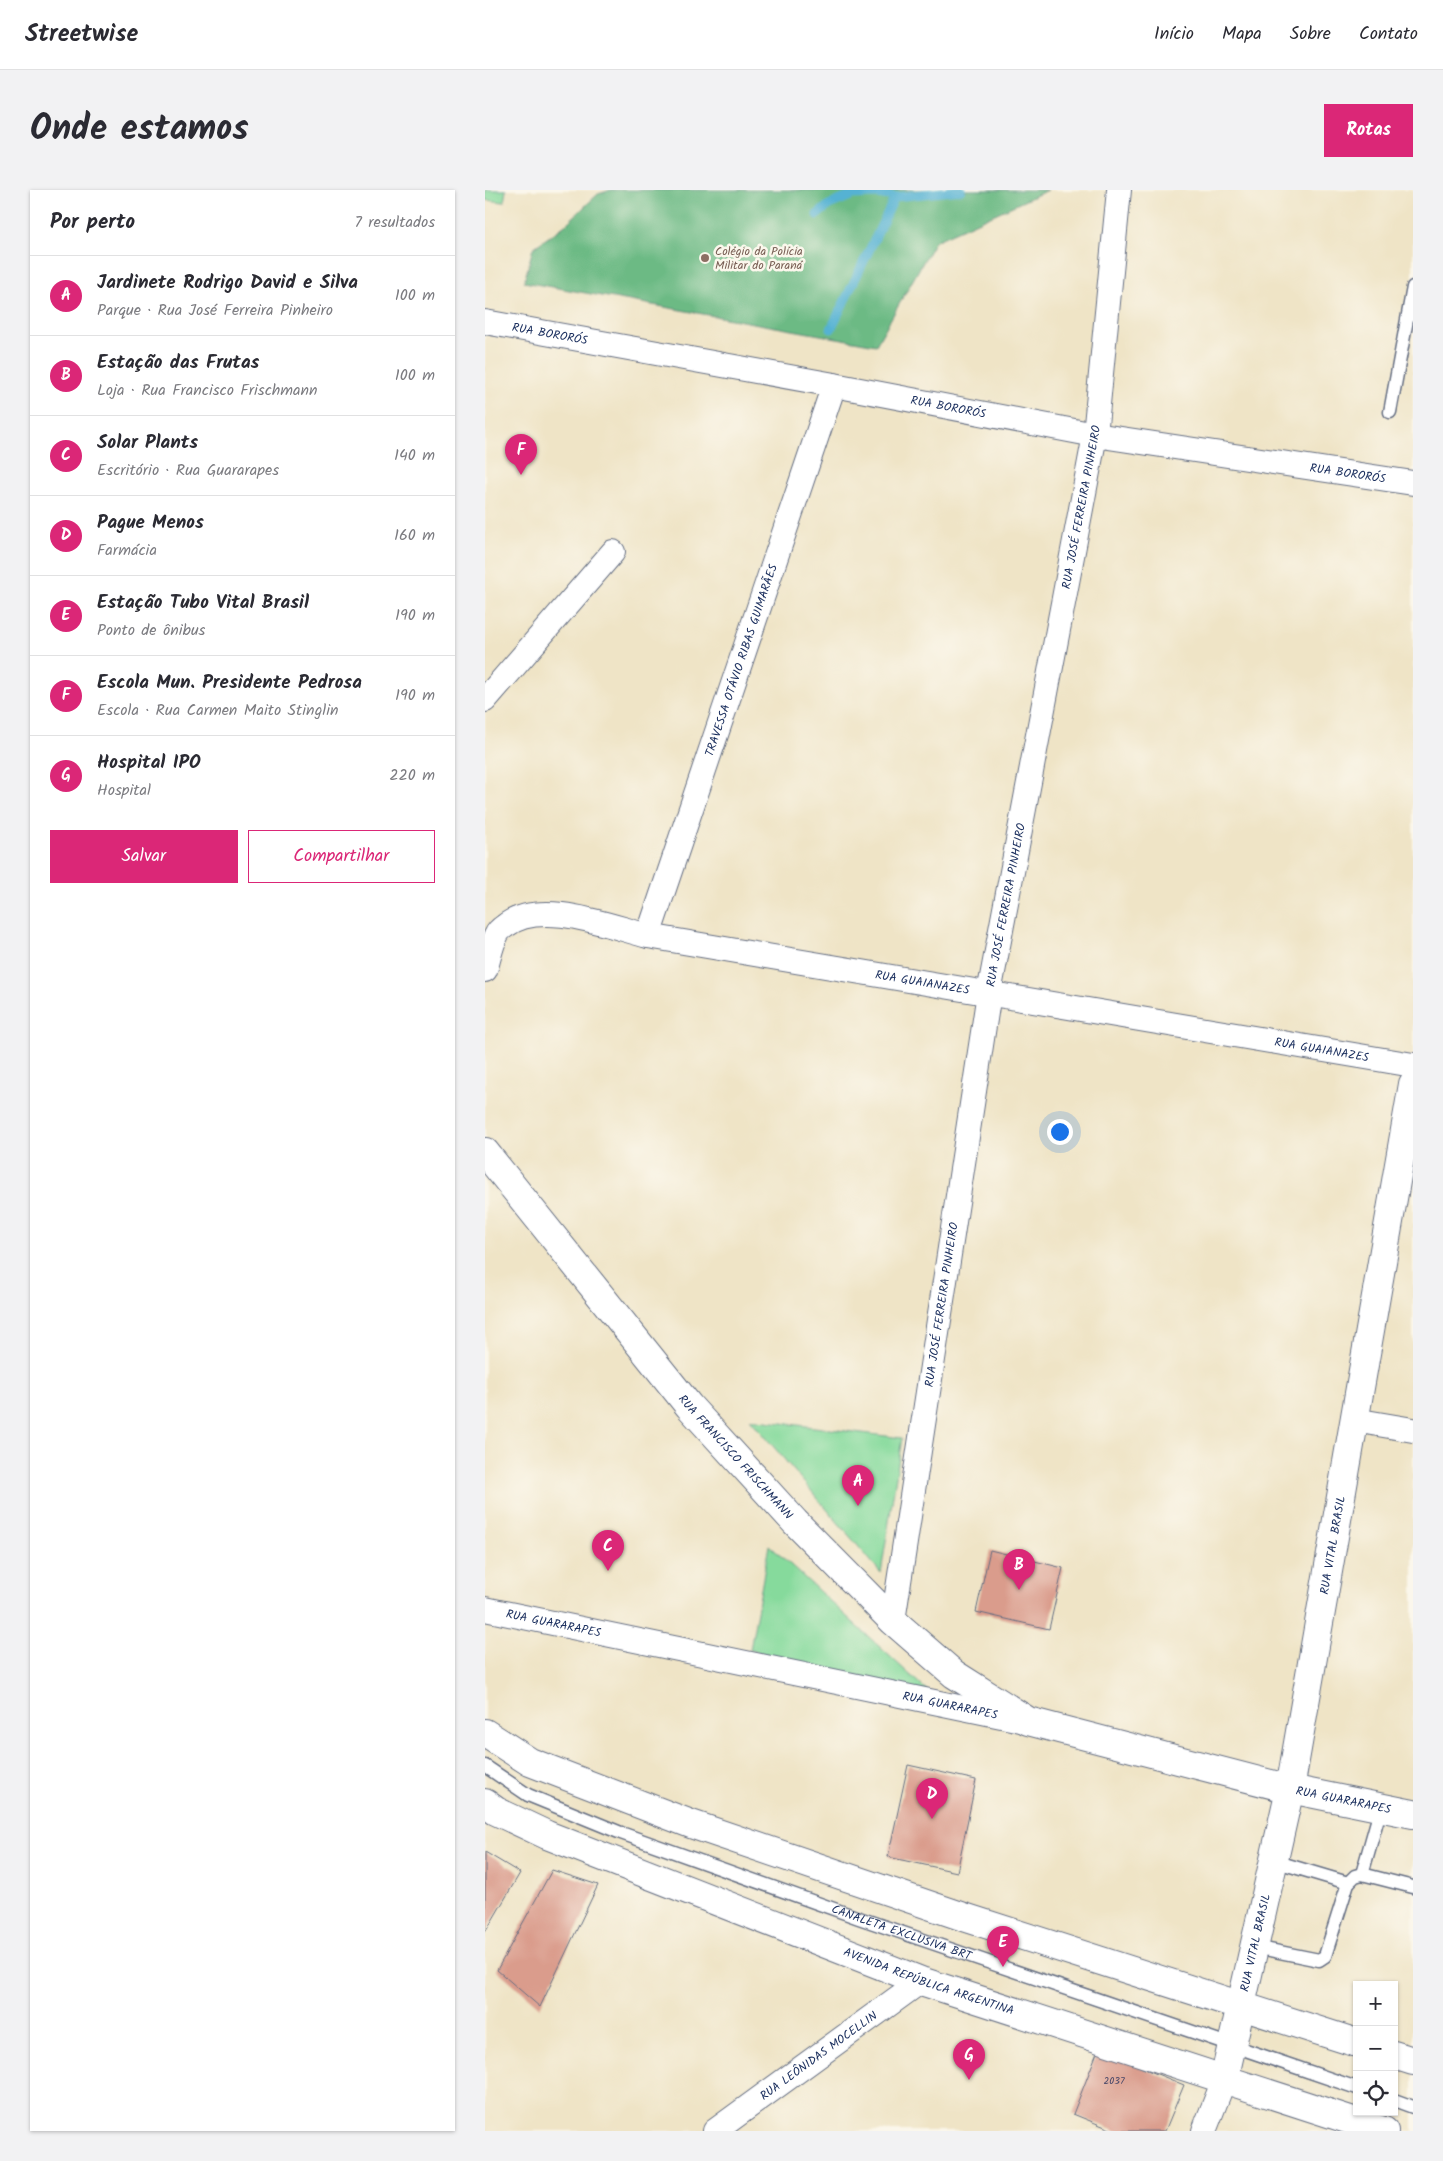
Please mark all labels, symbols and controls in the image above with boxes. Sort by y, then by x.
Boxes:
text: Streetwise [25,15,138,54]
text: Início [1154,20,1194,49]
text: Mapa [1222,20,1262,49]
text: Sobre [1290,20,1331,49]
text: Contato [1359,20,1418,49]
text: Onde estamos [30,102,249,158]
button: Rotas [1324,104,1413,157]
text: Por perto [50,206,135,239]
text: 7 resultados [355,210,435,235]
place label: Colégio da Polícia Militar do Paraná [715,242,804,275]
marker: Colégio da Polícia Militar do Paraná [699,252,711,264]
text: Jardinete Rodrigo David e Silva [97,268,358,298]
text: A [61,283,71,308]
text: 100 m [395,283,435,308]
text: Parque · Rua José Ferreira Pinheiro [97,298,333,323]
street label: RUA BORORÓS [511,318,590,350]
text: Estação das Frutas [97,348,259,378]
text: B [61,363,71,388]
text: 100 m [395,363,435,388]
text: Loja · Rua Francisco Frischmann [97,378,318,403]
street label: RUA BORORÓS [909,391,988,424]
street label: RUA JOSÉ FERREIRA PINHEIRO [1057,424,1106,591]
text: Solar Plants [97,428,198,458]
pin: F [505,434,537,475]
text: C [61,443,71,468]
text: 140 m [394,443,435,468]
text: Escritório · Rua Guararapes [97,458,279,483]
street label: RUA BORORÓS [1308,459,1388,489]
text: Pague Menos [97,508,204,538]
text: D [61,523,71,548]
text: 160 m [394,523,435,548]
text: Farmácia [97,538,157,563]
street label: TRAVESSA OTÁVIO RIBAS GUIMARÃES [700,561,783,759]
text: Estação Tubo Vital Brasil [97,588,309,618]
text: E [62,603,70,628]
text: 190 m [395,603,435,628]
text: Ponto de ônibus [97,618,205,643]
text: Escola Mun. Presidente Pedrosa [97,668,362,698]
text: F [62,683,70,708]
text: 190 m [395,683,435,708]
text: Escola · Rua Carmen Maito Stinglin [97,698,339,723]
text: Hospital IPO [97,748,201,778]
text: G [61,763,71,788]
text: 220 m [389,763,435,788]
text: Hospital [97,778,151,803]
street label: RUA JOSÉ FERREIRA PINHEIRO [981,821,1031,988]
button: Salvar [50,830,238,883]
button: Compartilhar [248,830,435,883]
street label: RUA GUAIANAZES [874,965,972,1000]
street label: RUA GUAIANAZES [1273,1033,1371,1068]
your location [1047,1119,1073,1145]
street label: RUA JOSÉ FERREIRA PINHEIRO [920,1220,964,1388]
street label: RUA FRANCISCO FRISCHMANN [673,1391,797,1524]
pin: A [842,1465,874,1506]
street label: RUA VITAL BRASIL [1315,1494,1351,1596]
pin: C [592,1530,624,1571]
pin: B [1003,1549,1035,1590]
street label: RUA GUARARAPES [504,1605,603,1643]
street label: RUA GUARARAPES [901,1687,1000,1725]
pin: D [916,1778,948,1819]
street label: RUA GUARARAPES [1294,1781,1393,1819]
street label: RUA VITAL BRASIL [1235,1892,1276,1994]
street label: CANALETA EXCLUSIVA BRT [829,1900,976,1966]
pin: E [987,1926,1019,1967]
street label: AVENIDA REPÚBLICA ARGENTINA [842,1944,1016,2018]
map controls [1353,1981,1398,2116]
button: + [1353,1981,1398,2026]
street label: RUA LEÔNIDAS MOCELLIN [756,2007,882,2105]
button: − [1353,2026,1398,2071]
pin: G [953,2039,985,2080]
button: locate [1353,2071,1398,2116]
house number: 2037 [1103,2073,1125,2089]

